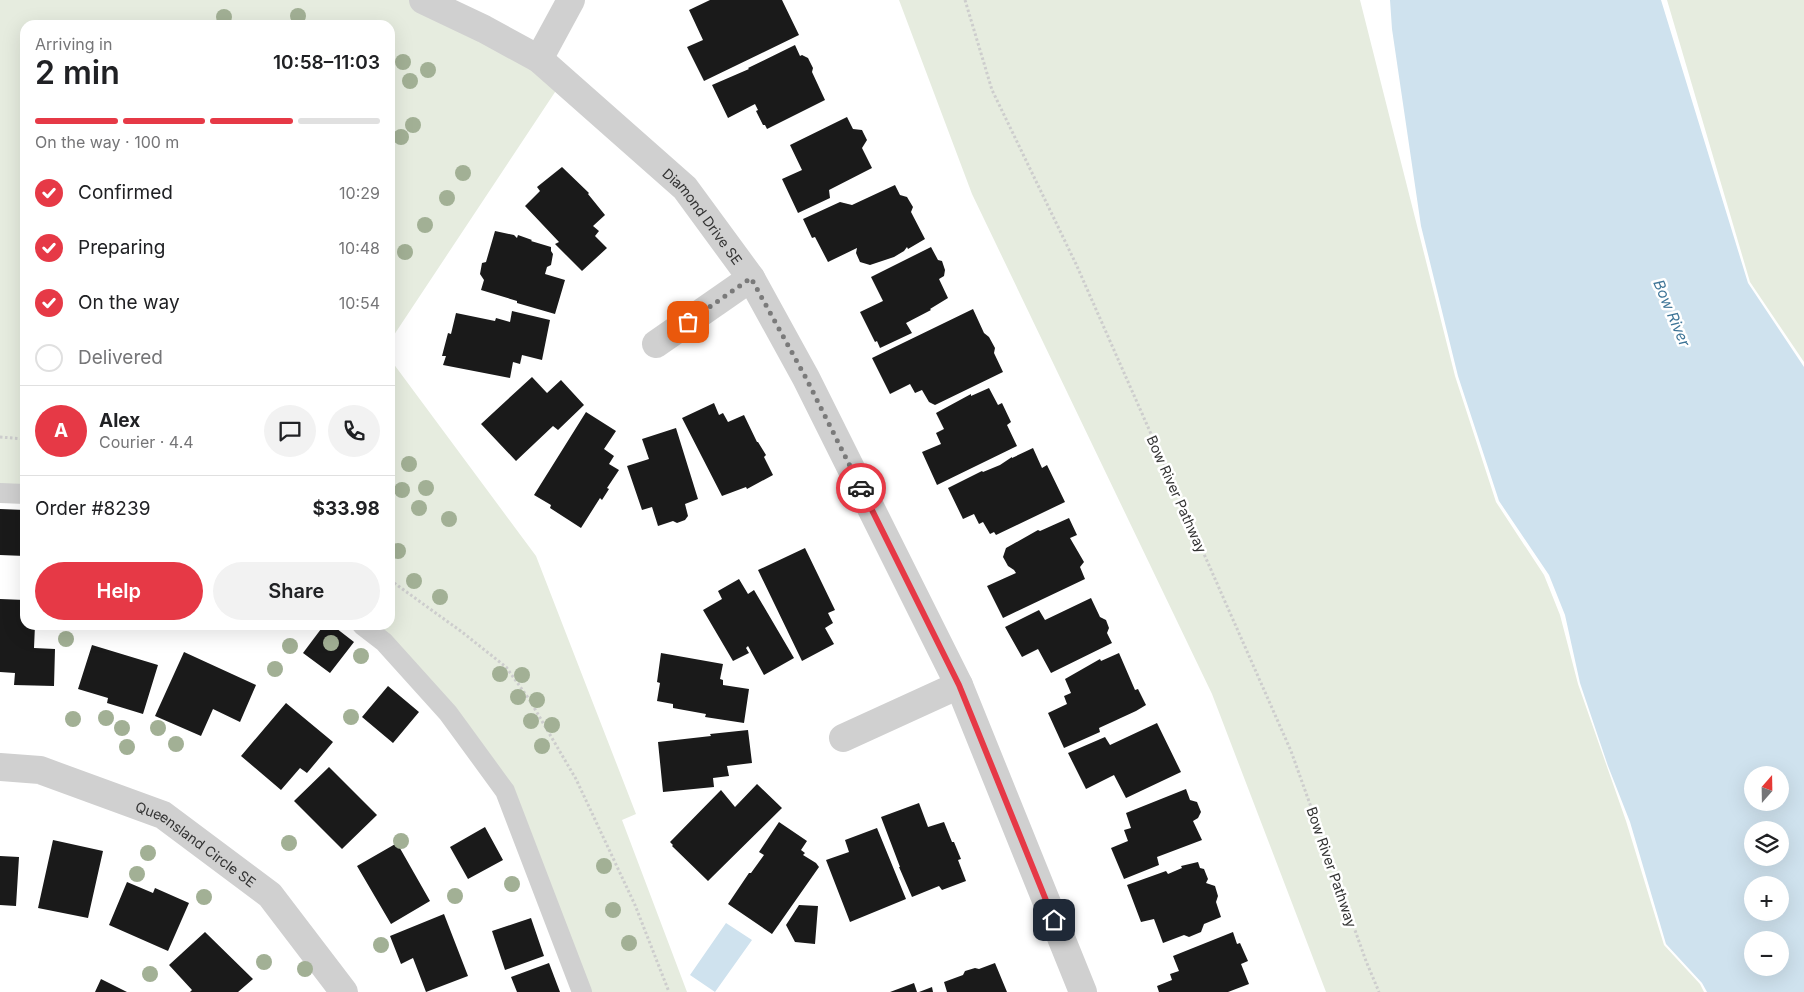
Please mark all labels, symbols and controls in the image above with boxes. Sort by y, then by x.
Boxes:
text: Arriving in [35,34,112,54]
text: 10:58–11:03 [273,51,380,74]
text: 2 min [35,53,120,92]
text: On the way · 100 m [35,132,179,152]
street label: Diamond Drive SE [660,164,747,268]
icon: check [35,179,63,207]
text: Confirmed [78,181,173,204]
text: 10:29 [339,183,380,203]
icon: check [35,234,63,262]
text: Preparing [78,236,165,259]
text: 10:48 [339,238,380,258]
water label: Bow River [1649,277,1695,350]
icon: check [35,289,63,317]
text: On the way [78,291,180,314]
text: 10:54 [339,293,380,313]
pin [667,301,709,343]
icon: bag [674,308,702,336]
text: Delivered [78,346,163,369]
button: chat [264,405,316,457]
button: phone [328,405,380,457]
text: Alex [99,409,140,432]
text: A [54,419,68,442]
text: Courier · 4.4 [99,432,194,452]
street label: Bow River Pathway [1143,433,1211,555]
courier [836,463,886,513]
icon: car [847,474,875,502]
text: Order #8239 [35,497,150,520]
text: $33.98 [313,497,380,520]
button: Help [35,562,203,620]
button: Share [213,562,380,620]
north arrow [1744,766,1789,811]
map controls [1744,766,1789,976]
street label: Queensland Circle SE [133,797,260,890]
street label: Bow River Pathway [1303,804,1361,930]
button: layers [1744,821,1789,866]
button: + [1744,876,1789,921]
pin [1033,899,1075,941]
icon: home [1040,906,1068,934]
button: − [1744,931,1789,976]

